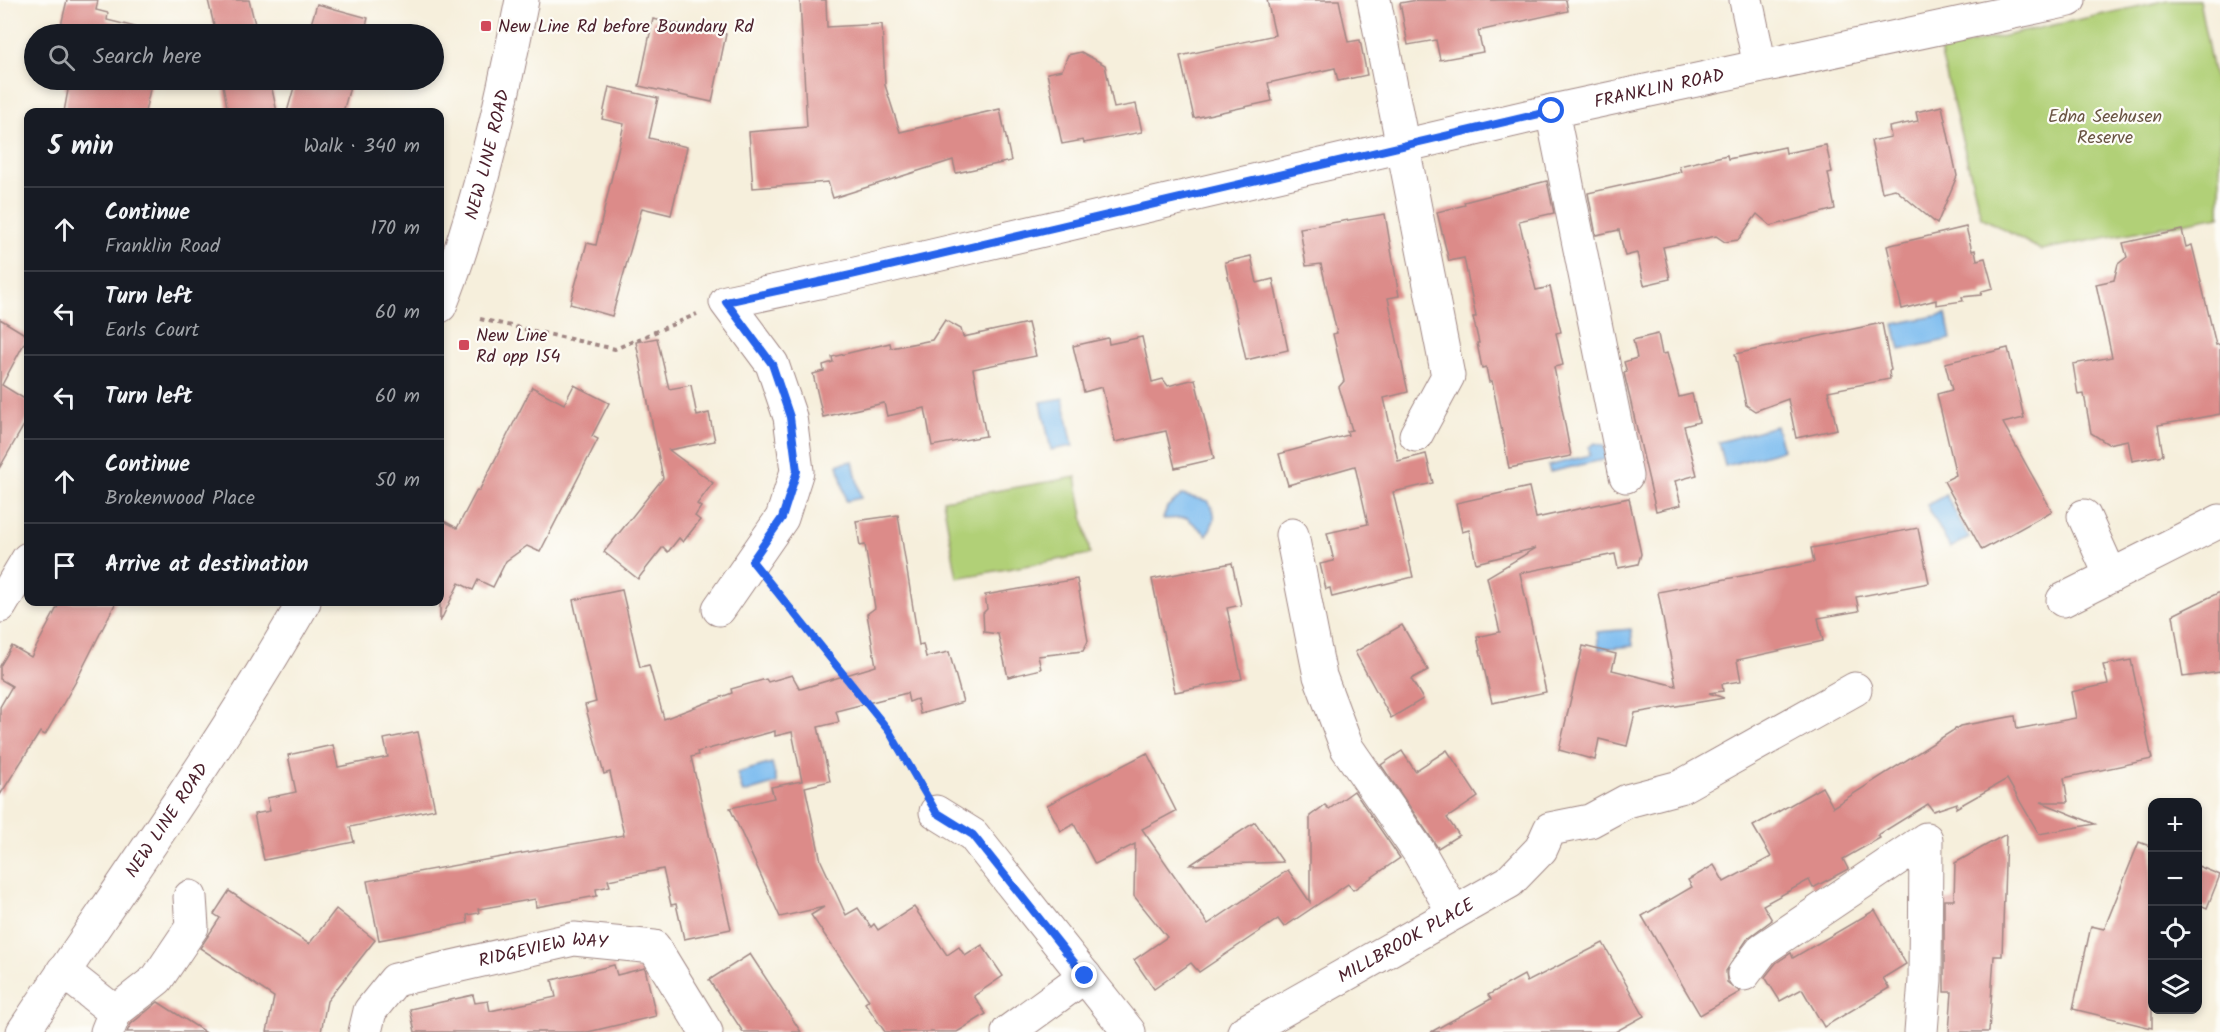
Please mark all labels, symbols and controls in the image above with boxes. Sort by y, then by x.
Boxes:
place label: New Line Rd before Boundary Rd [498,13,755,42]
marker: New Line Rd before Boundary Rd [479,19,493,33]
search box [24,24,444,90]
text: Search here [93,40,201,75]
icon: search [45,41,78,74]
street label: FRANKLIN ROAD [1592,61,1728,118]
street label: NEW LINE ROAD [458,86,519,223]
route start [1538,97,1564,123]
park label: Edna Seehusen Reserve [2048,103,2162,153]
text: 5 min [48,126,114,168]
text: Walk · 340 m [304,131,420,163]
text: Continue [105,196,190,231]
icon: ahead [48,213,81,246]
text: 170 m [371,213,420,245]
text: Franklin Road [105,231,220,263]
text: Turn left [105,280,192,315]
icon: left [48,297,81,330]
text: 60 m [375,297,420,329]
text: Earls Court [105,315,199,347]
place label: New Line Rd opp 154 [476,322,561,372]
marker: New Line Rd opp 154 [457,338,471,352]
text: Turn left [105,380,192,415]
icon: left [48,381,81,414]
text: 60 m [375,381,420,413]
text: Continue [105,448,190,483]
icon: ahead [48,465,81,498]
text: 50 m [375,465,420,497]
text: Brokenwood Place [105,483,255,515]
text: Arrive at destination [105,548,308,583]
icon: arrive [48,549,81,582]
street label: NEW LINE ROAD [119,757,217,884]
map controls [2148,798,2202,1014]
button: + [2148,798,2202,852]
button: − [2148,852,2202,906]
street label: MILLBROOK PLACE [1333,891,1481,992]
button: locate [2148,906,2202,960]
street label: RIDGEVIEW WAY [476,926,610,976]
button: layers [2148,960,2202,1014]
route end [1071,962,1097,988]

